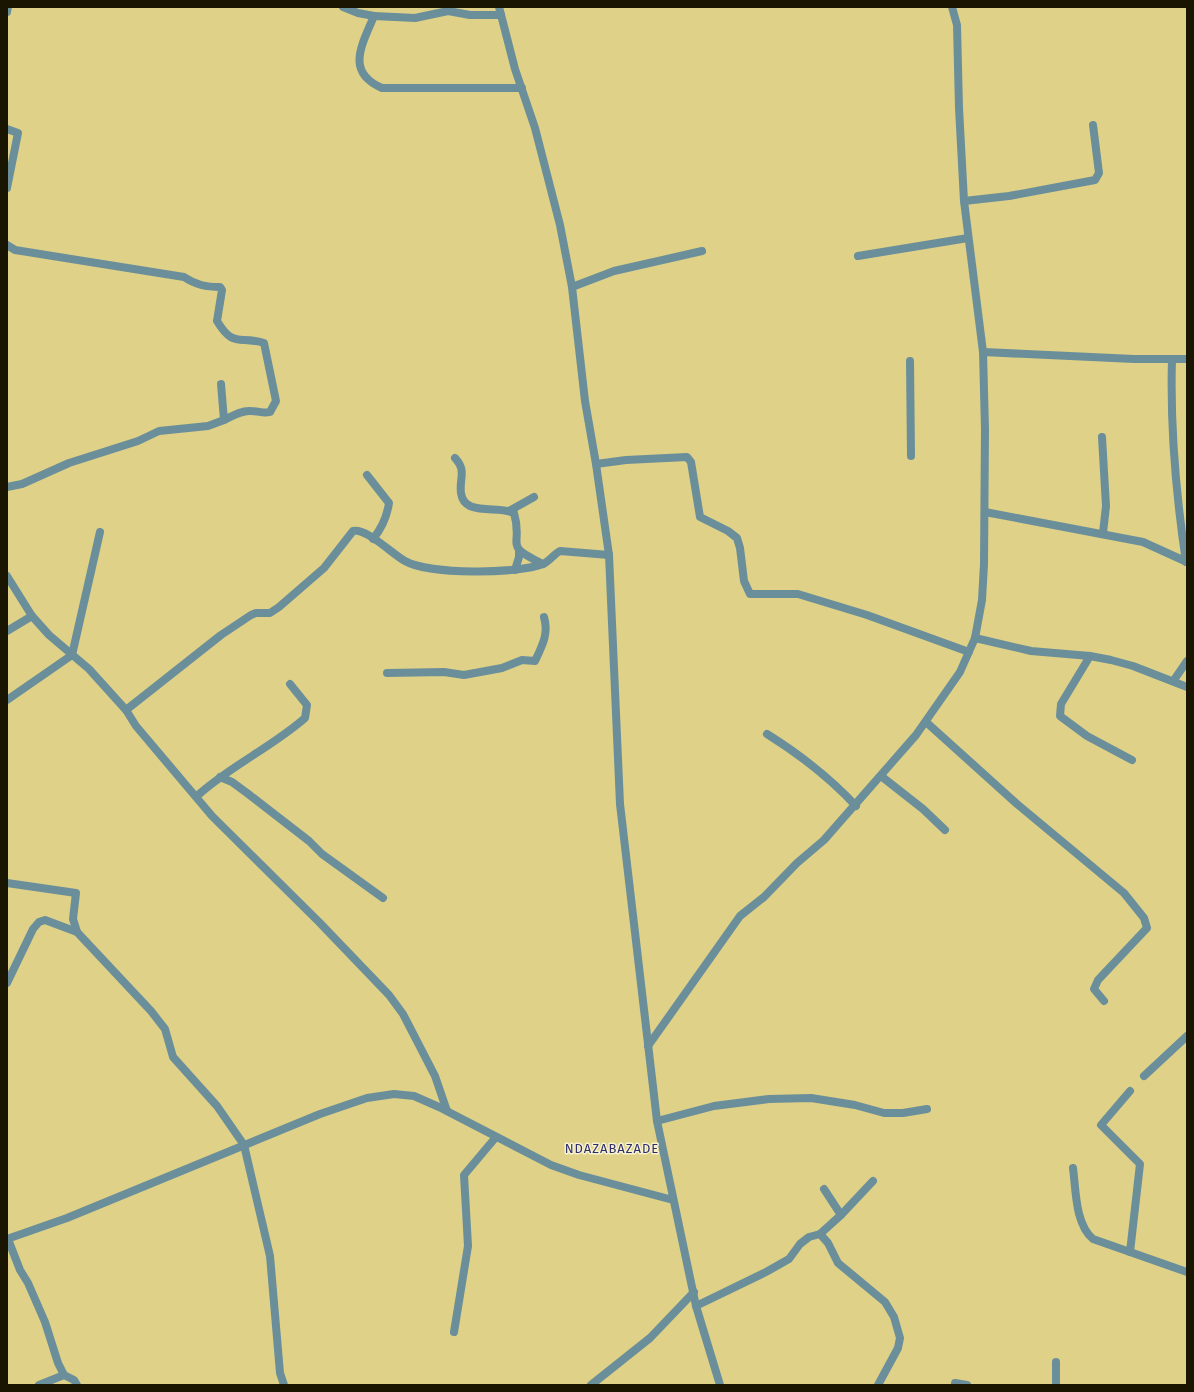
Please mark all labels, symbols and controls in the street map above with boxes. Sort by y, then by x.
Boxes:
district label: NDAZABAZADE [565,1141,659,1156]

